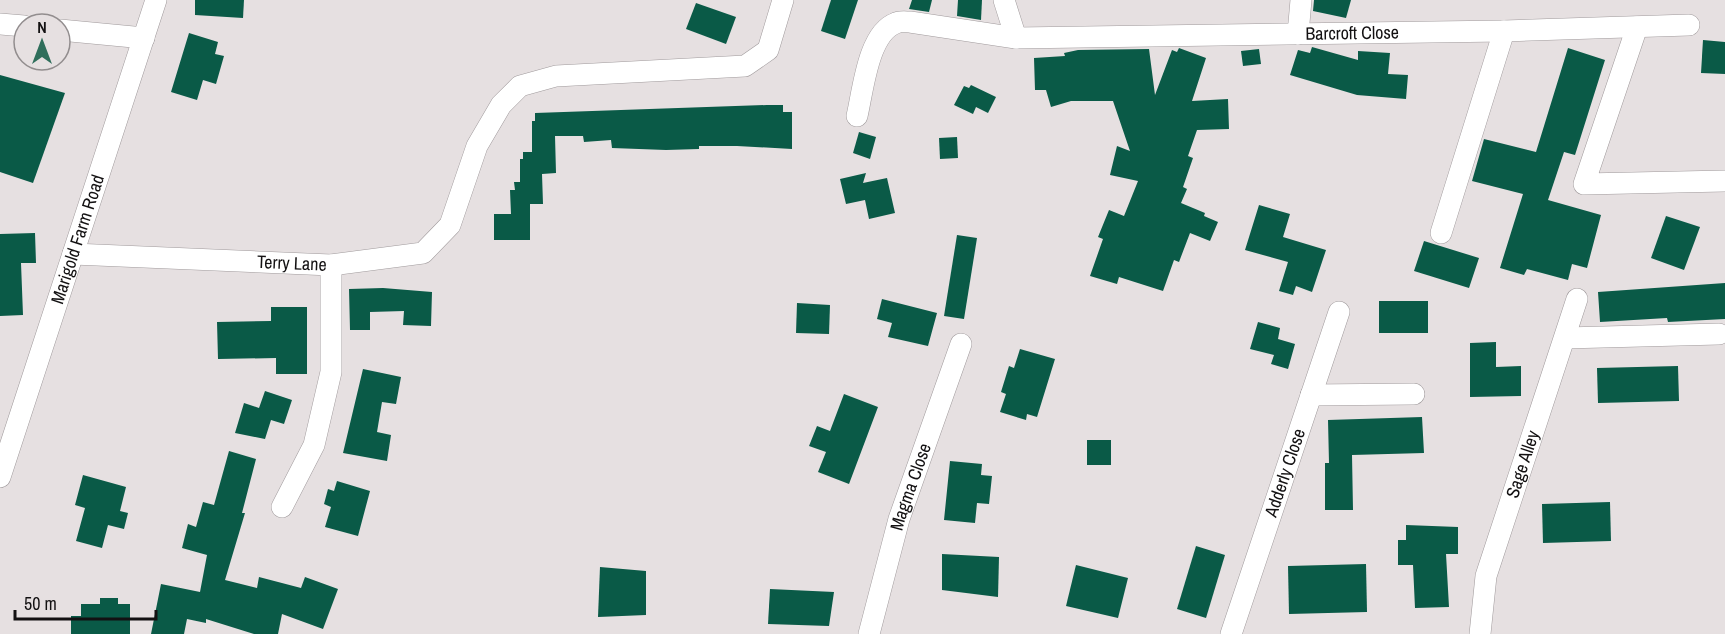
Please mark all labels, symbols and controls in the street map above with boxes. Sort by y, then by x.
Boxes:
north arrow [12,12,72,72]
text: N [37,16,47,38]
street label: Barcroft Close [1305,20,1399,46]
street label: Marigold Farm Road [44,171,110,307]
street label: Terry Lane [256,249,327,277]
street label: Adderly Close [1258,425,1311,521]
street label: Sage Alley [1499,426,1545,501]
street label: Magma Close [884,440,937,533]
scale bar [15,583,156,621]
text: 50 m [24,591,57,616]

